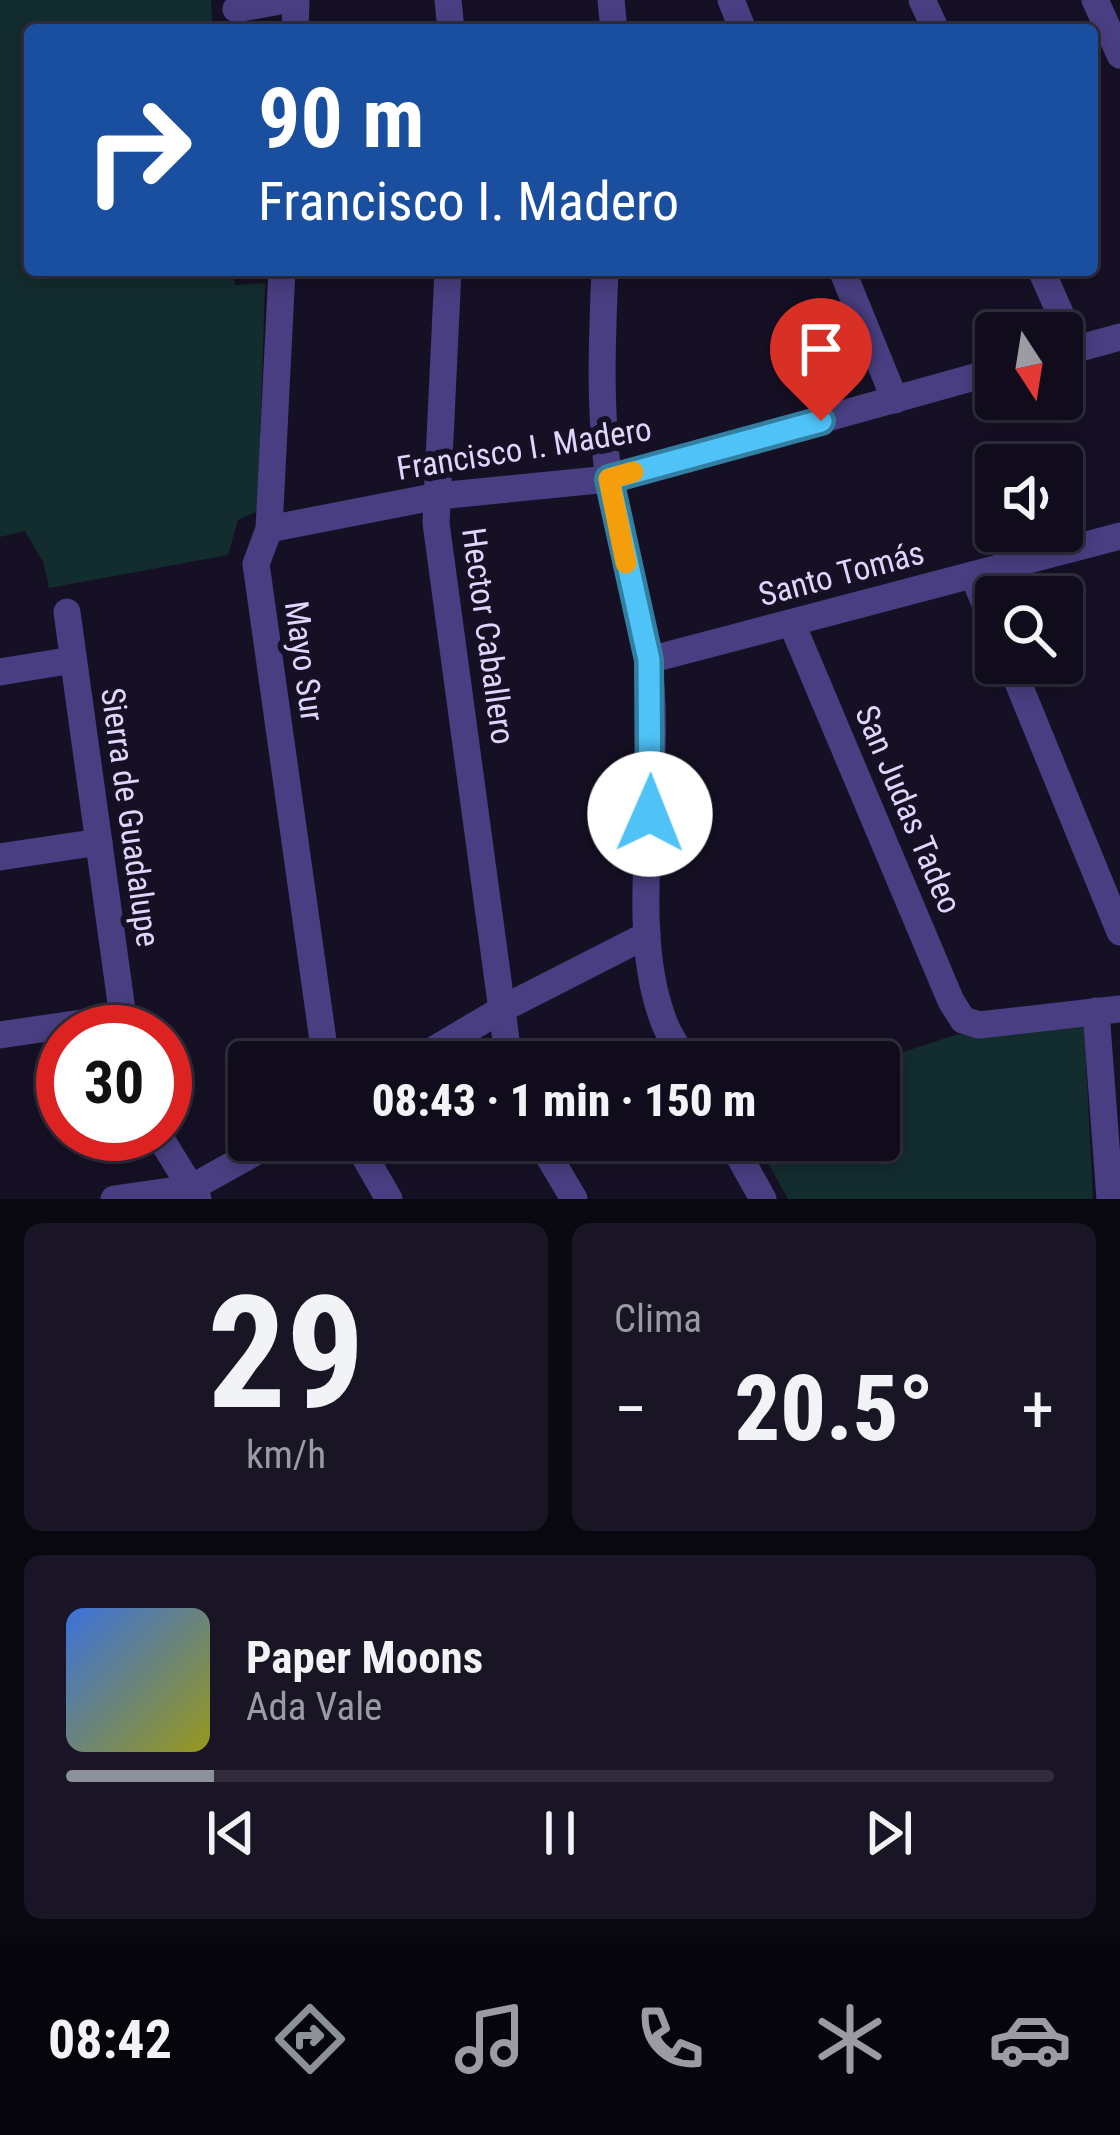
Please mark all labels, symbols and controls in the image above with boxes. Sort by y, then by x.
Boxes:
text: 90 m [258,69,425,168]
icon: right [60,72,216,228]
text: Francisco I. Madero [258,170,679,233]
pin [770,298,872,421]
north arrow [975,312,1083,420]
map controls [975,312,1083,684]
icon: arrive [788,316,854,382]
street label: Francisco I. Madero [394,409,654,488]
button: sound [975,444,1083,552]
street label: Hector Caballero [454,525,523,747]
street label: Santo Tomás [754,533,928,614]
button: search [975,576,1083,684]
street label: Mayo Sur [277,598,332,724]
street label: Sierra de Guadalupe [93,685,168,949]
street label: San Judas Tadeo [847,699,970,919]
position arrow [587,751,713,877]
speed limit sign: 30 [36,1005,192,1161]
text: 08:43 · 1 min · 150 m [372,1074,756,1127]
text: 29 [207,1262,365,1445]
text: Clima [614,1296,702,1342]
text: 20.5° [734,1357,934,1462]
text: − [614,1371,647,1448]
text: + [1021,1371,1054,1448]
text: km/h [246,1432,326,1478]
text: Paper Moons [246,1631,483,1684]
text: Ada Vale [246,1684,382,1730]
icon: previous [198,1800,264,1866]
icon: pause [527,1800,593,1866]
icon: next [856,1800,922,1866]
icon: directions [268,1997,352,2081]
icon: music [448,1997,532,2081]
icon: phone [628,1997,712,2081]
icon: climate [808,1997,892,2081]
icon: car [988,1997,1072,2081]
text: 08:42 [48,2008,172,2071]

